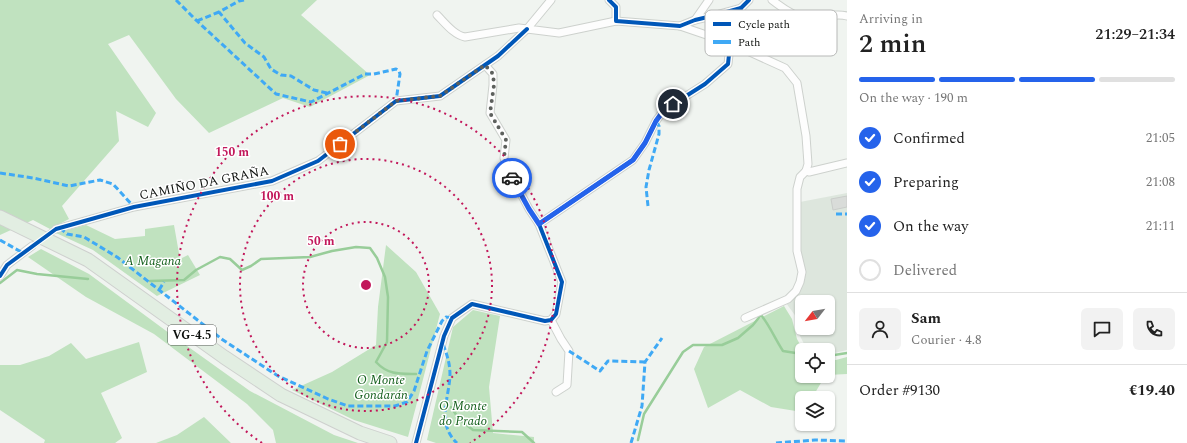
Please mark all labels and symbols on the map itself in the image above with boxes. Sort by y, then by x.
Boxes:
legend [705,10,837,56]
text: Cycle path [738,16,790,33]
text: Path [738,34,760,51]
pin [656,87,690,121]
pin [323,127,357,161]
text: 150 m [215,143,249,162]
courier [492,158,532,198]
street label: CAMIÑO DA GRAÑA [138,161,271,205]
text: 100 m [260,187,294,206]
text: 50 m [307,232,335,251]
park label: A Magana [124,251,182,271]
centre of rings [359,278,373,292]
north arrow [795,295,835,335]
road number: VG-4.5 [168,325,216,345]
park label: O Monte Gondarán [354,370,408,405]
park label: O Monte do Prado [439,396,487,431]

